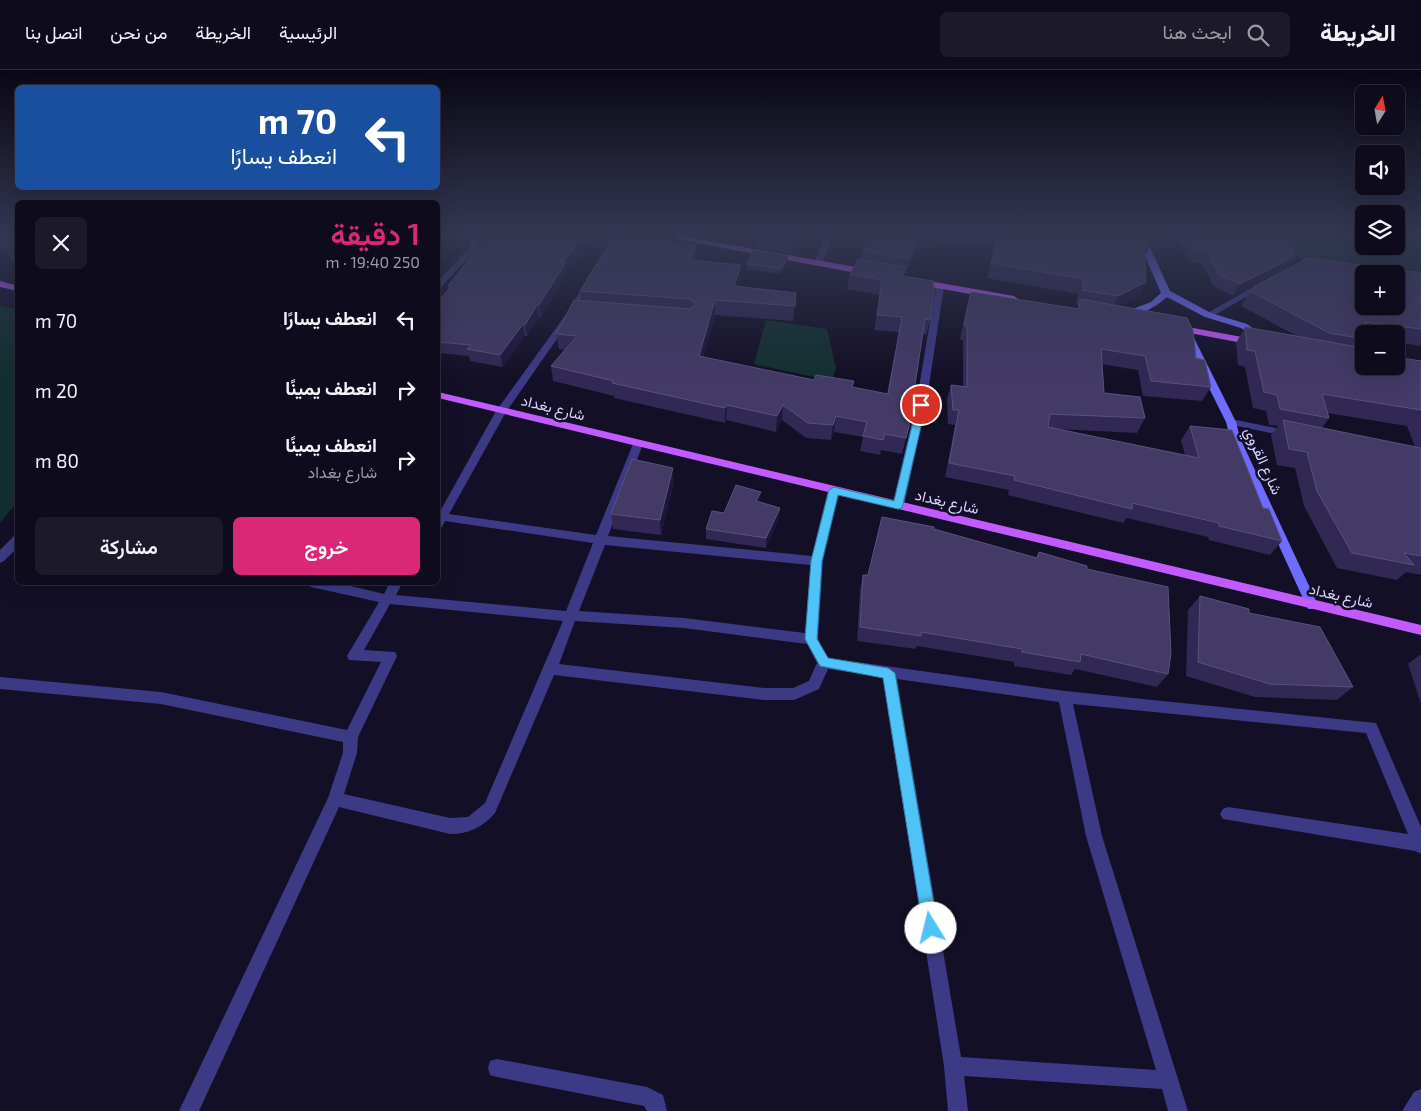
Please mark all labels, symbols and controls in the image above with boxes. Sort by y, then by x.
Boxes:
search box [940,12,1290,57]
text: الخريطة [1320,17,1396,46]
text: ابحث هنا [1163,20,1232,43]
text: اتصل بنا [25,21,82,43]
text: من نحن [110,21,167,43]
text: الخريطة [195,21,251,43]
text: الرئيسية [279,21,337,43]
icon: search [1244,21,1272,49]
north arrow [1355,85,1405,135]
map controls [1355,85,1405,375]
text: 70 m [258,99,337,141]
icon: left [355,105,420,170]
text: انعطف يسارًا [231,142,337,168]
button: sound [1355,145,1405,195]
button: layers [1355,205,1405,255]
text: 1 دقيقة [330,215,420,251]
button: close [35,217,87,269]
text: 250 m · 19:40 [325,252,420,271]
button: + [1355,265,1405,315]
text: انعطف يسارًا [283,306,377,329]
icon: left [392,306,420,334]
text: 70 m [35,309,77,332]
button: − [1355,325,1405,375]
text: انعطف يمينًا [285,376,377,399]
icon: right [392,376,420,404]
text: 20 m [35,379,78,402]
pin [900,384,942,426]
street label: شارع بغداد [519,390,587,427]
icon: arrive [907,391,935,419]
street label: شارع القروي [1237,424,1287,499]
text: انعطف يمينًا [285,433,377,456]
icon: right [392,446,420,474]
text: 80 m [35,449,79,472]
text: شارع بغداد [308,462,377,481]
street label: شارع بغداد [913,485,981,520]
button: مشاركة [35,517,223,575]
button: خروج [233,517,420,575]
street label: شارع بغداد [1307,579,1375,614]
position arrow [904,901,956,953]

